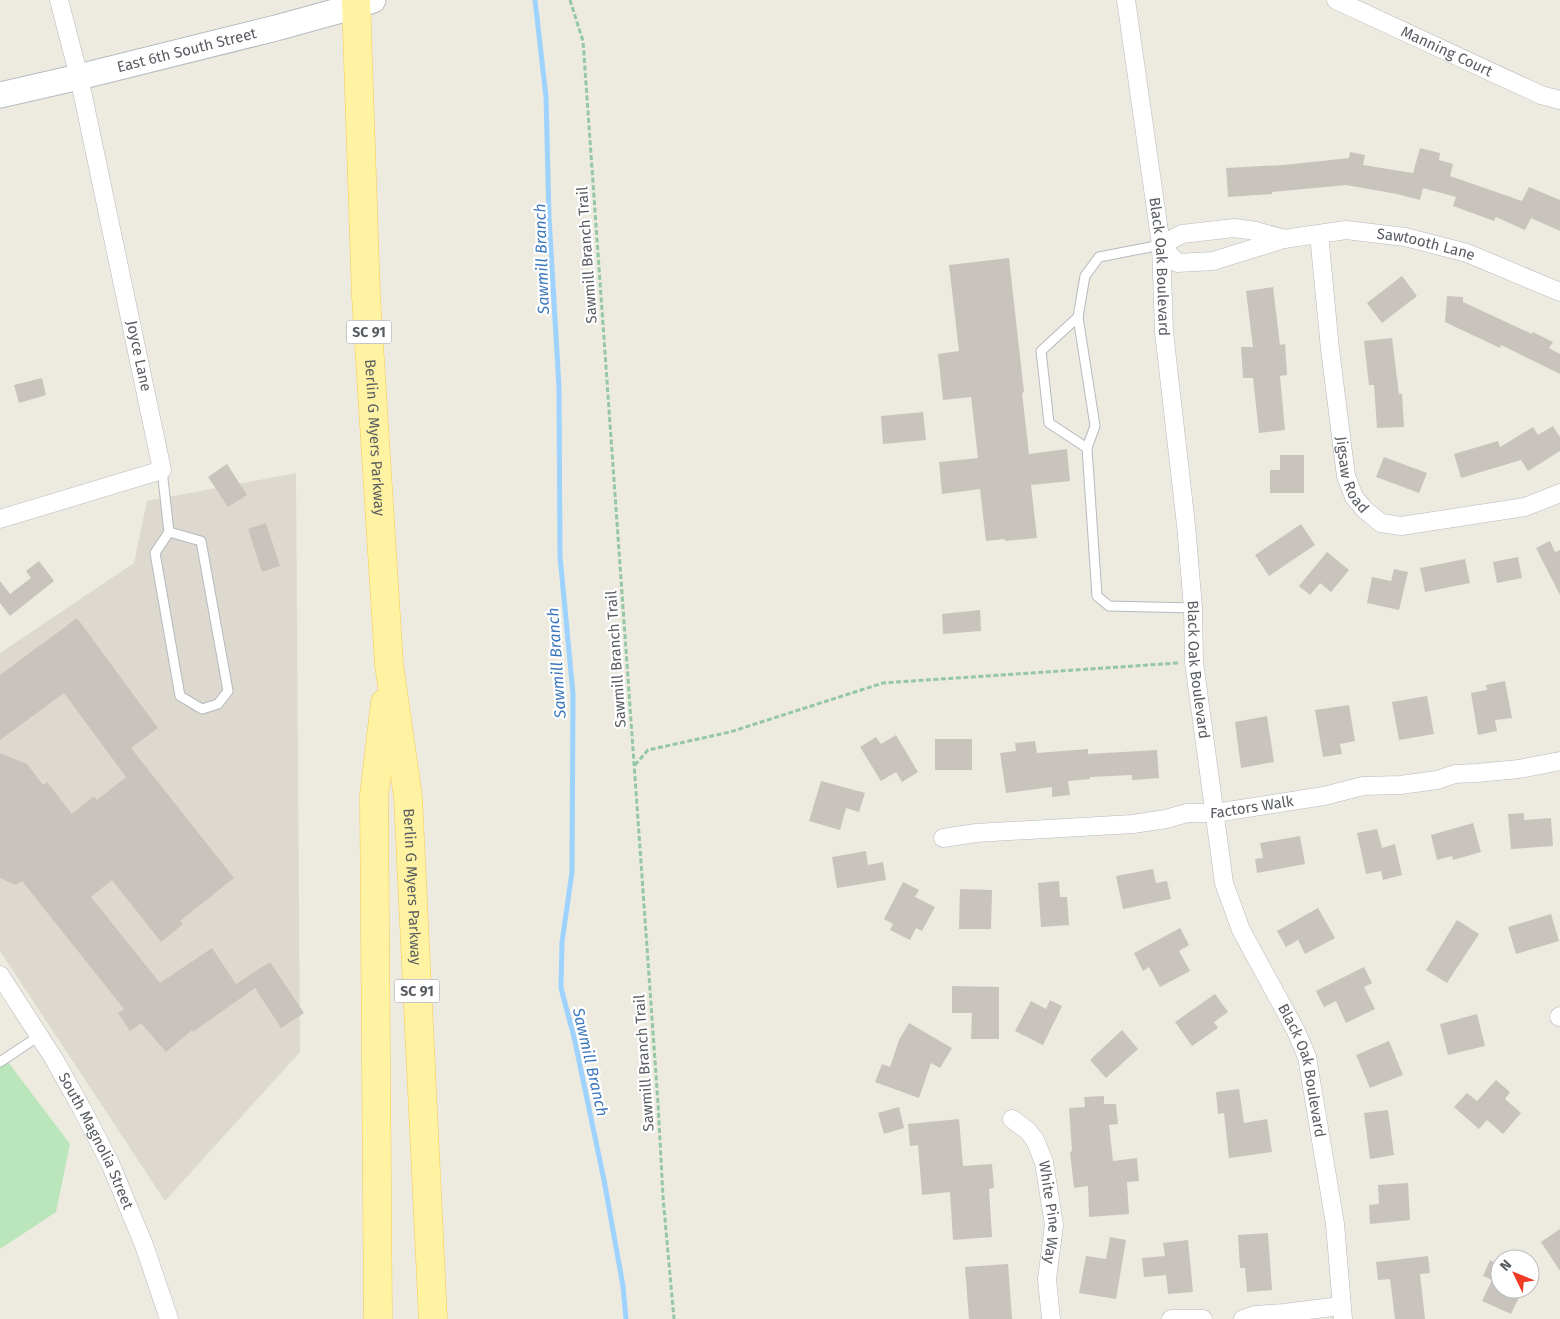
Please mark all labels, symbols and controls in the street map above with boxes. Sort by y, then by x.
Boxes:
street label: Manning Court [1398,22,1496,81]
street label: East 6th South Street [115,24,259,76]
street label: Sawmill Branch Trail [573,185,601,324]
street label: Black Oak Boulevard [1145,196,1173,336]
water label: Sawmill Branch [530,203,553,316]
street label: Sawtooth Lane [1376,225,1478,264]
street label: Joyce Lane [123,319,155,393]
road number: SC 91 [346,321,392,344]
street label: Berlin G Myers Parkway [361,359,389,517]
street label: Jigsaw Road [1332,435,1373,517]
street label: Sawmill Branch Trail [602,589,630,728]
street label: Black Oak Boulevard [1183,600,1213,740]
water label: Sawmill Branch [543,607,570,720]
street label: Factors Walk [1210,792,1295,822]
street label: Berlin G Myers Parkway [400,808,425,966]
road number: SC 91 [394,979,440,1002]
street label: Sawmill Branch Trail [630,993,658,1132]
street label: Black Oak Boulevard [1274,1001,1329,1139]
water label: Sawmill Branch [569,1005,612,1118]
street label: South Magnolia Street [54,1069,137,1212]
street label: White Pine Way [1035,1159,1063,1265]
north arrow [1490,1249,1540,1299]
text: N [1496,1256,1515,1275]

